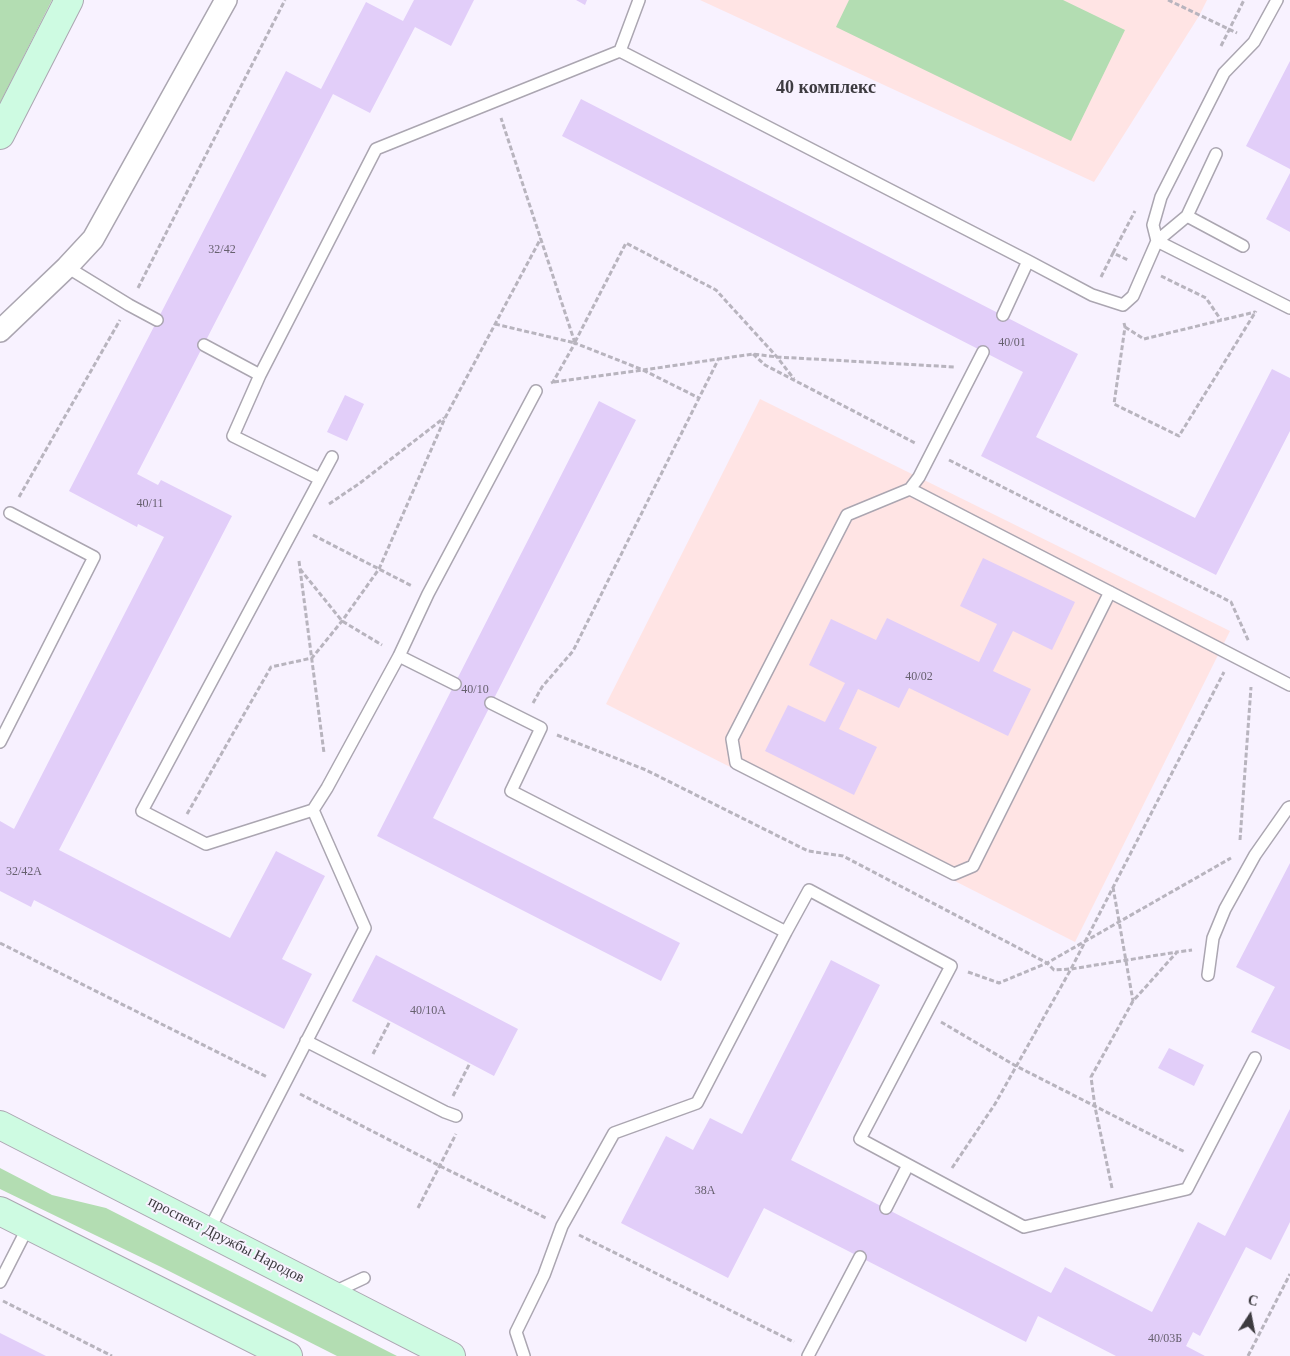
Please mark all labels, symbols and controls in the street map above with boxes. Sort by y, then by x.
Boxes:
district label: 40 комплекс [776,77,876,99]
house number: 32/42 [208,243,236,257]
house number: 40/01 [998,336,1026,350]
house number: 40/11 [137,497,163,511]
house number: 40/02 [905,670,933,684]
house number: 40/10 [461,683,489,697]
house number: 32/42А [6,865,42,879]
house number: 40/10А [410,1004,446,1018]
house number: 38А [695,1184,715,1198]
street label: проспект Дружбы Народов [145,1193,307,1287]
north arrow [1225,1291,1275,1341]
text: С [1247,1292,1259,1309]
house number: 40/03Б [1148,1332,1182,1346]

